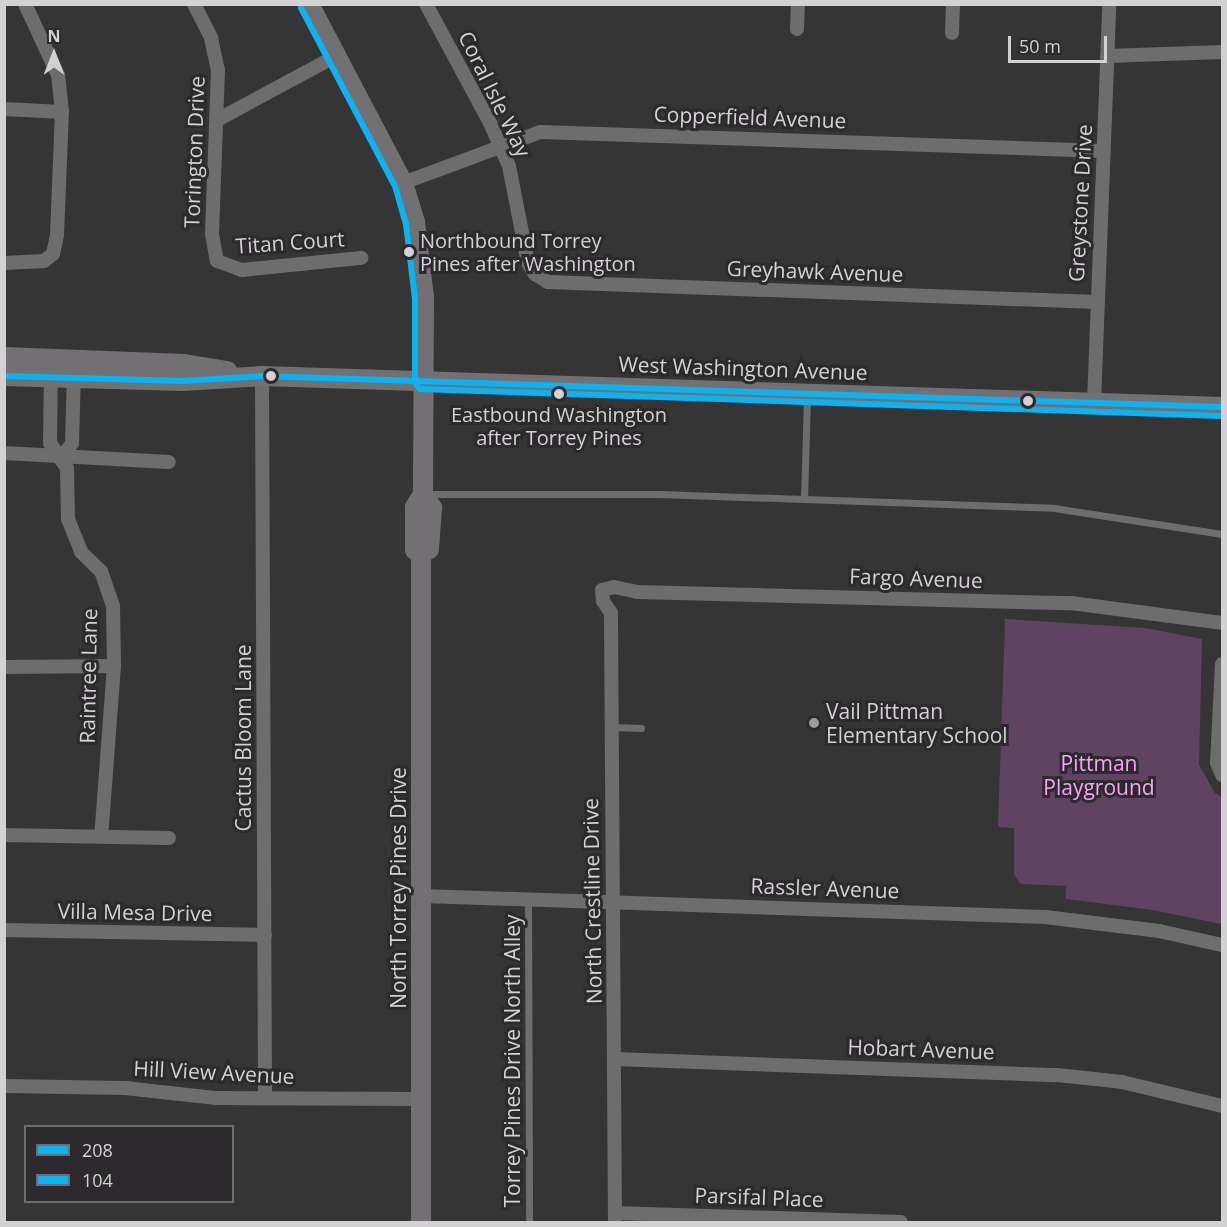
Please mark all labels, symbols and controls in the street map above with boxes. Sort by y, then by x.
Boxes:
north arrow [24,24,84,84]
scale bar [1011,24,1110,62]
text: N [47,25,61,47]
street label: Coral Isle Way [454,27,536,161]
text: 50 m [1019,34,1061,58]
street label: Torington Drive [179,75,209,229]
street label: Copperfield Avenue [653,101,847,133]
street label: Greystone Drive [1063,124,1097,282]
street label: Titan Court [235,226,345,258]
place label: Northbound Torrey Pines after Washington [420,228,636,275]
marker: Northbound Torrey Pines after Washington [403,246,415,258]
street label: Greyhawk Avenue [726,255,904,287]
street label: West Washington Avenue [618,351,868,385]
unlabelled marker [265,370,277,382]
marker: Eastbound Washington after Torrey Pines [553,388,565,400]
unlabelled marker [1022,395,1034,407]
place label: Eastbound Washington after Torrey Pines [451,403,667,450]
street label: Fargo Avenue [849,563,983,593]
street label: Raintree Lane [74,608,102,744]
street label: Cactus Bloom Lane [230,644,256,832]
place label: Vail Pittman Elementary School [826,698,1008,748]
marker: Vail Pittman Elementary School [807,716,821,730]
park label: Pittman Playground [1043,750,1155,800]
street label: North Torrey Pines Drive [385,767,411,1009]
street label: North Crestline Drive [578,798,606,1004]
street label: Rassler Avenue [750,873,900,903]
street label: Villa Mesa Drive [57,898,213,926]
street label: Torrey Pines Drive North Alley [499,914,525,1208]
street label: Hobart Avenue [847,1034,995,1064]
street label: Hill View Avenue [133,1055,295,1089]
legend [24,1125,234,1203]
text: 208 [82,1138,113,1162]
text: 104 [82,1168,113,1192]
street label: Parsifal Place [694,1182,824,1212]

